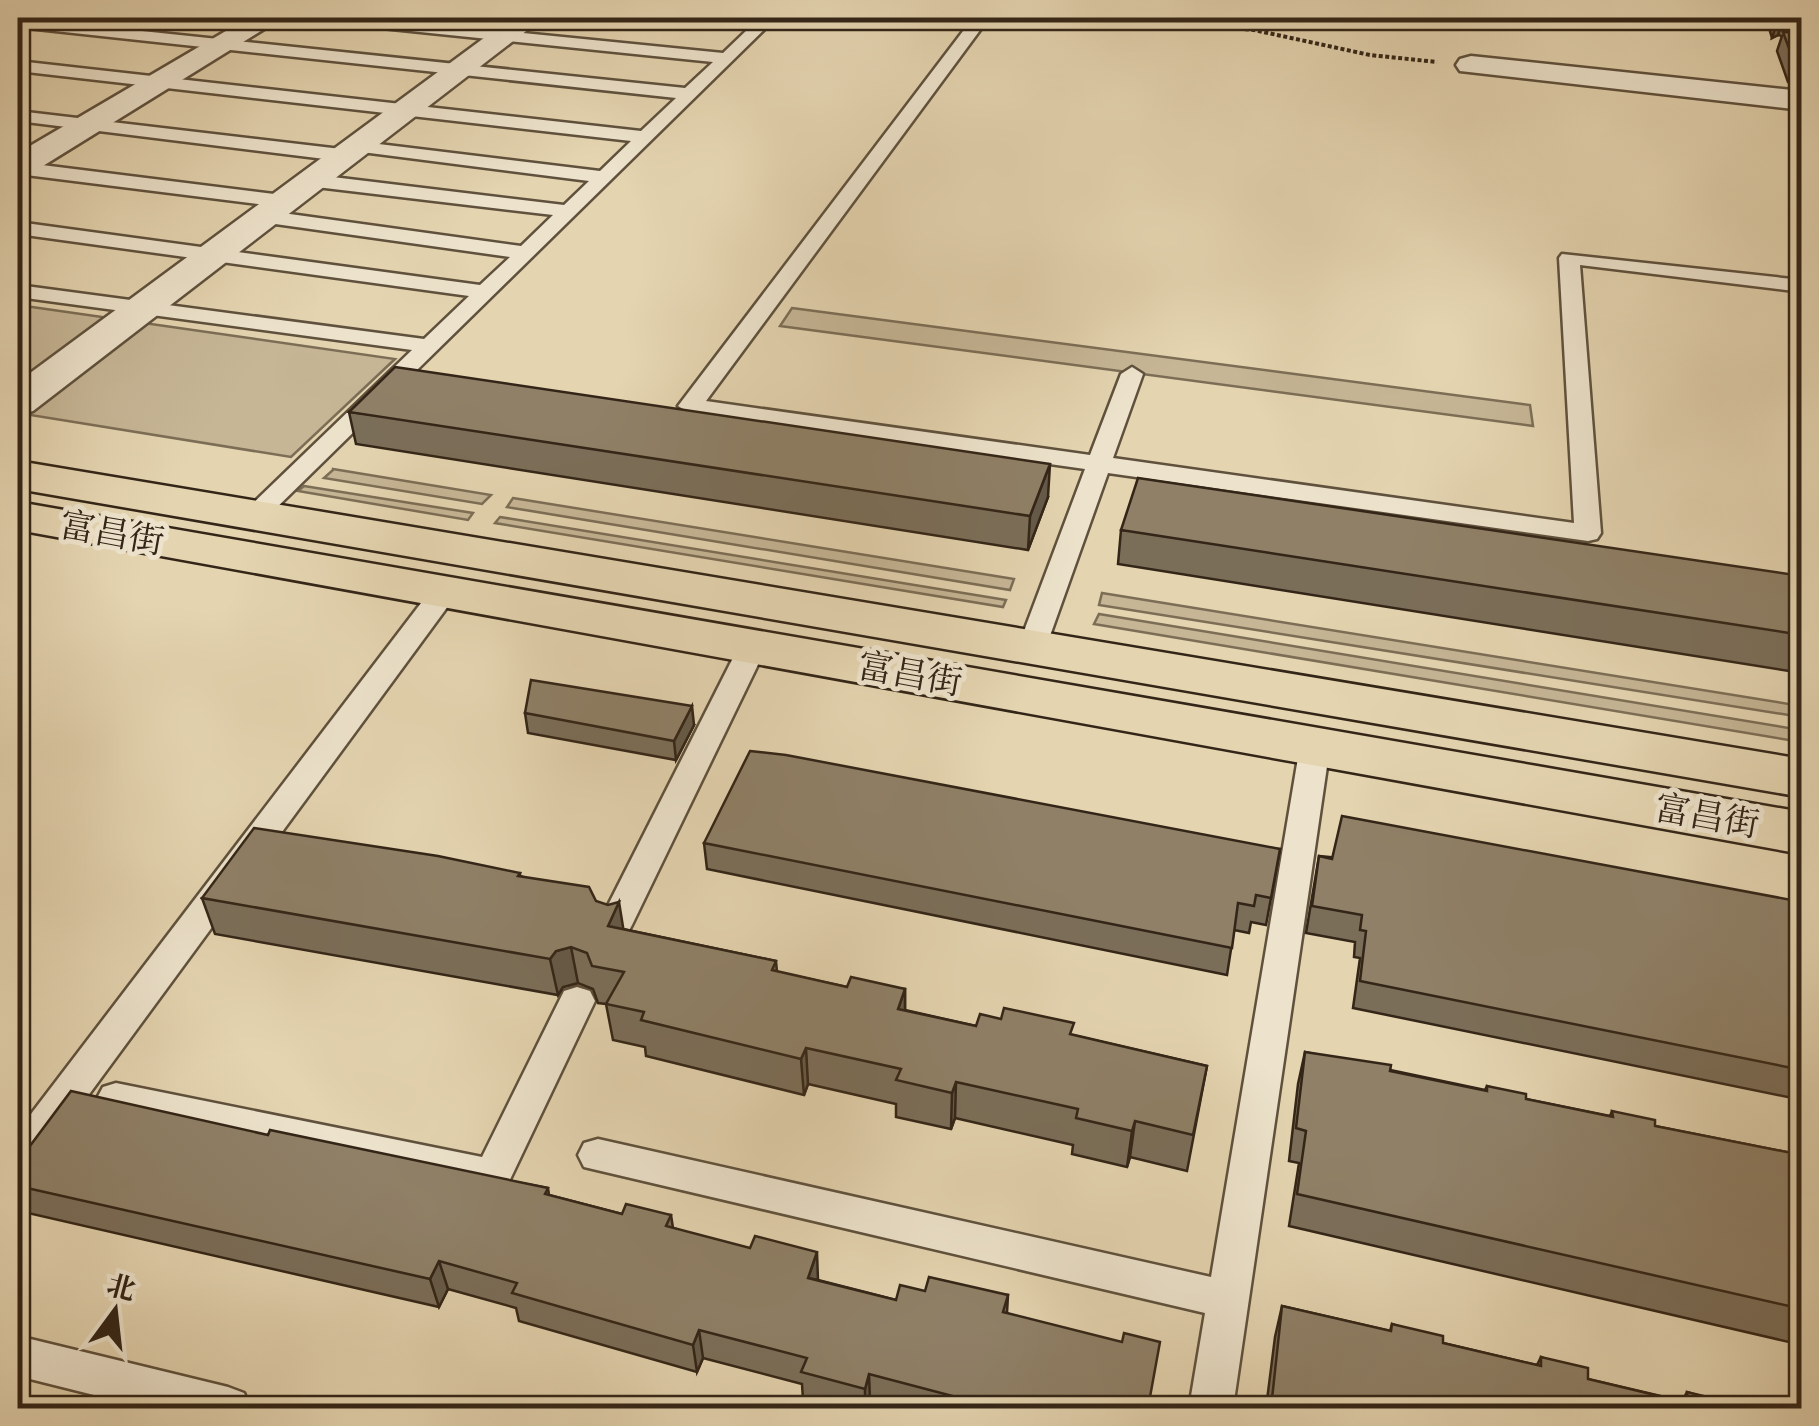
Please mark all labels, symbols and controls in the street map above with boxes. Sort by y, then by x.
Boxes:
street label: 富昌街 [56,504,167,565]
street label: 富昌街 [854,645,965,706]
street label: 富昌街 [1651,787,1762,848]
north arrow [65,1261,165,1361]
text: 北 [103,1268,139,1309]

